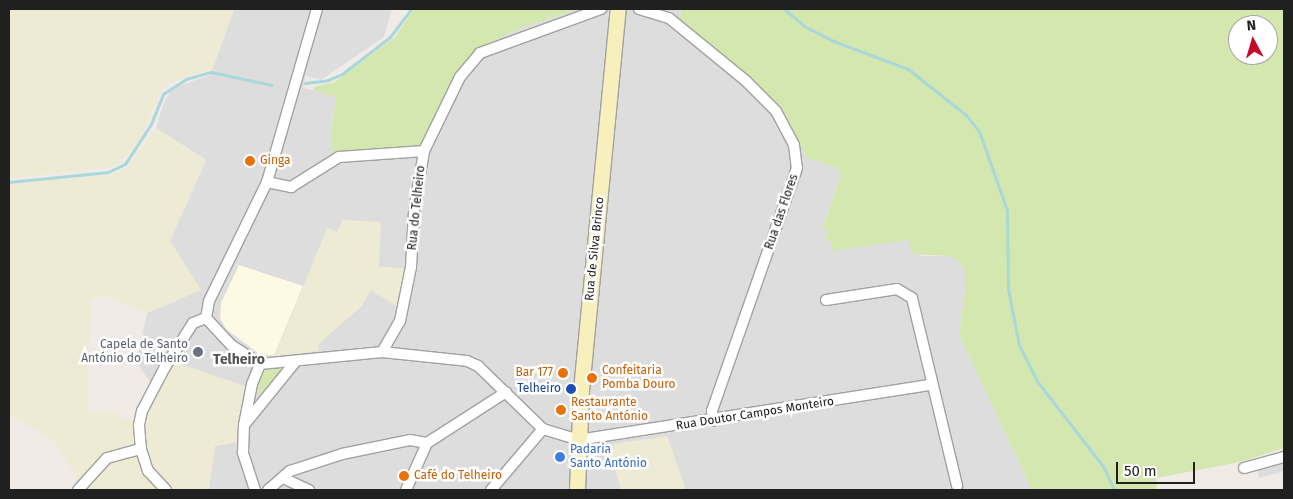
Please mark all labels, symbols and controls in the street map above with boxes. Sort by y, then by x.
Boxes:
north arrow [1228,15,1278,65]
text: N [1246,17,1257,35]
place label: Ginga [260,154,291,168]
marker: Ginga [244,155,256,167]
street label: Rua do Telheiro [405,165,429,251]
street label: Rua das Flores [762,172,802,252]
street label: Rua de Silva Brinco [582,196,608,302]
place label: Capela de Santo António do Telheiro [81,338,188,366]
marker: Capela de Santo António do Telheiro [192,346,204,358]
district label: Telheiro [213,352,265,368]
place label: Confeitaria Pomba Douro [602,364,676,392]
place label: Bar 177 [516,366,553,380]
marker: Bar 177 [557,367,569,379]
marker: Confeitaria Pomba Douro [586,372,598,384]
place label: Telheiro [517,382,561,396]
marker: Telheiro [565,383,577,395]
street label: Rua Doutor Campos Monteiro [675,394,835,434]
place label: Restaurante Santo António [571,396,648,424]
marker: Restaurante Santo António [555,404,567,416]
place label: Padaria Santo António [570,443,647,471]
marker: Padaria Santo António [554,451,566,463]
scale bar [1118,452,1197,484]
text: 50 m [1124,462,1157,480]
place label: Café do Telheiro [414,469,502,483]
marker: Café do Telheiro [398,470,410,482]

